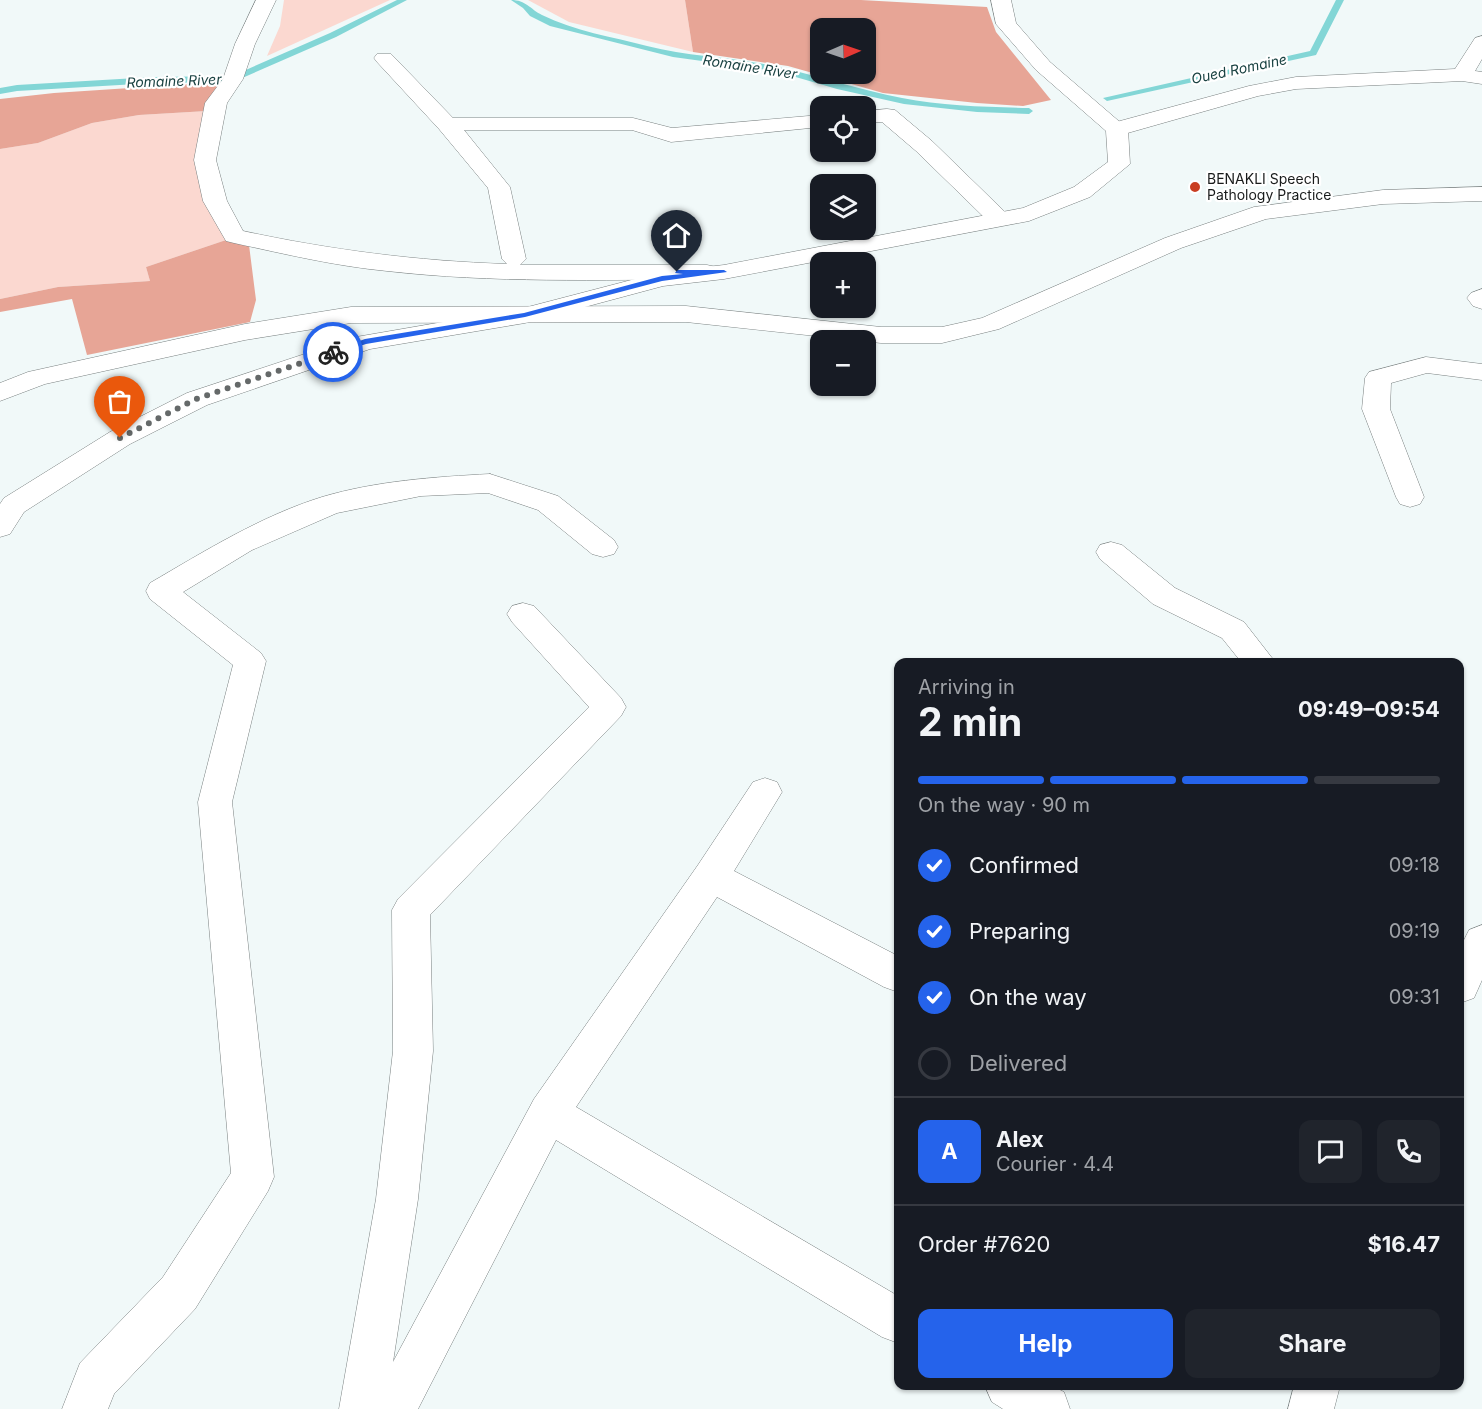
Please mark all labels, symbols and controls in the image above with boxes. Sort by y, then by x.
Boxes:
north arrow [810,18,876,84]
map controls [810,18,876,396]
water label: Oued Romaine [1190,50,1288,87]
water label: Romaine River [702,51,799,82]
water label: Romaine River [126,70,223,91]
button: locate [810,96,876,162]
place label: BENAKLI Speech Pathology Practice [1207,170,1331,203]
button: layers [810,174,876,240]
marker: BENAKLI Speech Pathology Practice [1188,180,1202,194]
pin [651,210,702,272]
icon: home [660,219,693,252]
button: + [810,252,876,318]
courier [303,322,363,382]
button: − [810,330,876,396]
icon: bike [317,336,350,369]
pin [94,376,145,438]
icon: bag [103,385,136,418]
text: Arriving in [918,675,1015,699]
text: 09:49–09:54 [1298,696,1440,722]
text: 2 min [918,698,1022,745]
text: On the way · 90 m [918,793,1090,817]
icon: check [918,849,951,882]
text: Confirmed [969,852,1079,878]
text: 09:18 [1389,853,1440,877]
icon: check [918,915,951,948]
text: Preparing [969,918,1070,944]
text: 09:19 [1389,919,1440,943]
icon: check [918,981,951,1014]
text: On the way [969,984,1087,1010]
text: 09:31 [1389,985,1440,1009]
text: Delivered [969,1050,1067,1076]
button: chat [1299,1120,1362,1183]
button: phone [1377,1120,1440,1183]
text: Alex [996,1126,1044,1152]
text: A [941,1138,958,1164]
text: Courier · 4.4 [996,1152,1114,1176]
text: Order #7620 [918,1231,1050,1257]
text: $16.47 [1367,1231,1440,1257]
button: Help [918,1309,1173,1378]
button: Share [1185,1309,1440,1378]

